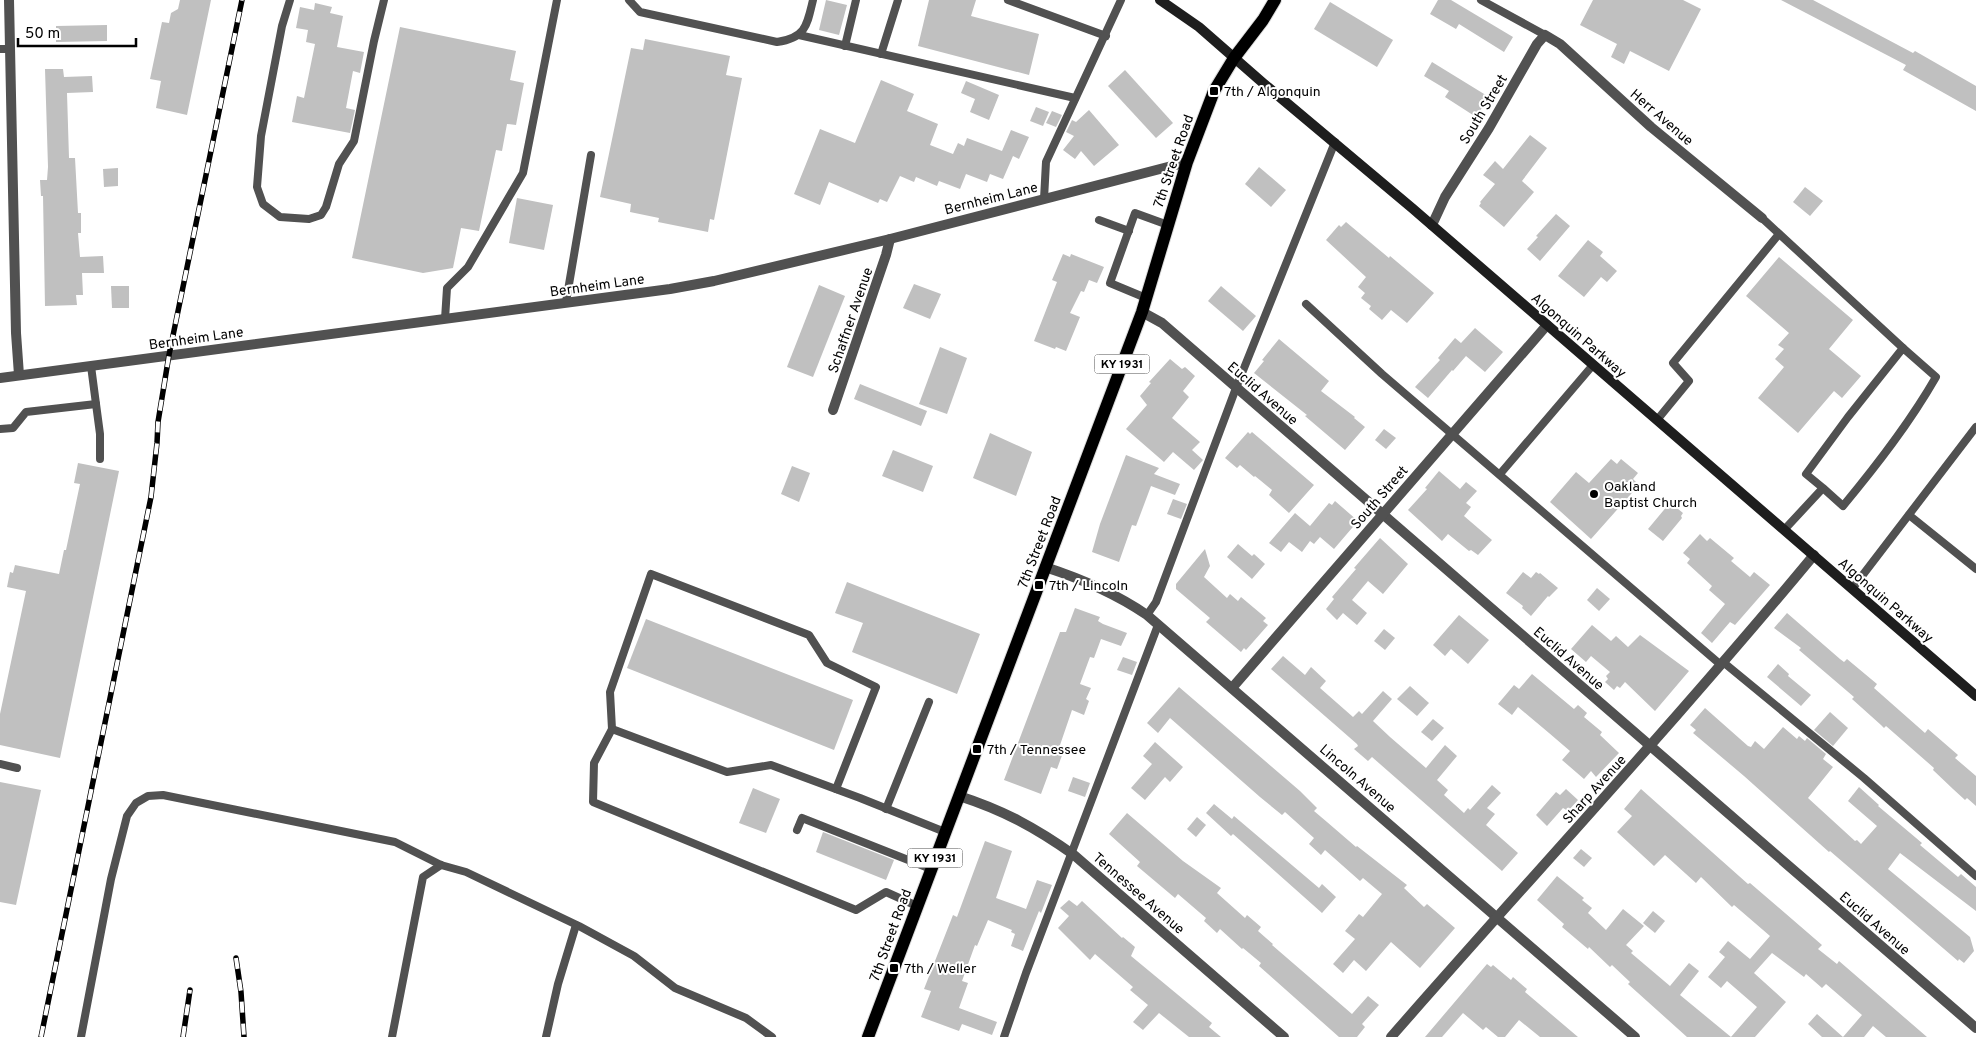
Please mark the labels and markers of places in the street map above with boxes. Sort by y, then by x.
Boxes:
place label: 7th / Algonquin [1224,84,1321,101]
marker: 7th / Algonquin [1208,85,1220,97]
place label: Oakland Baptist Church [1604,479,1697,512]
marker: Oakland Baptist Church [1588,488,1600,500]
place label: 7th / Lincoln [1049,578,1128,595]
marker: 7th / Lincoln [1033,579,1045,591]
place label: 7th / Tennessee [987,742,1086,759]
marker: 7th / Tennessee [971,743,983,755]
place label: 7th / Weller [904,961,977,978]
marker: 7th / Weller [888,962,900,974]

